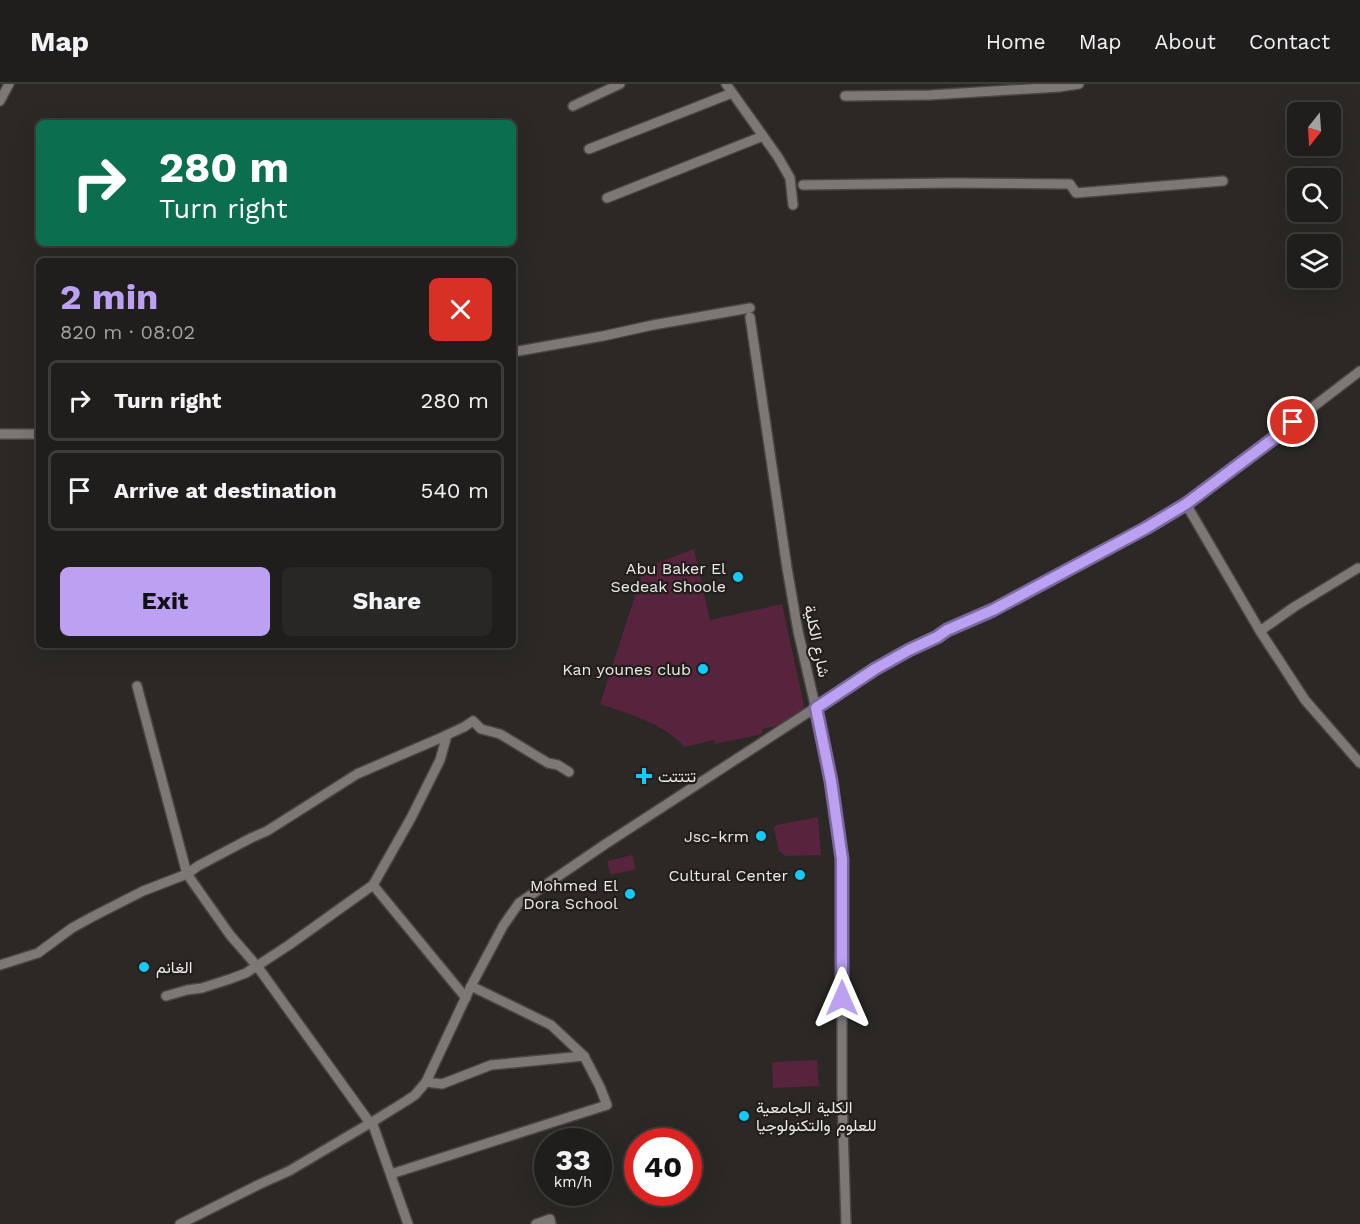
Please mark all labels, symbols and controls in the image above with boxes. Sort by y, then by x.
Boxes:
text: Map [30,25,89,58]
text: Home [986,29,1046,54]
text: Map [1079,29,1122,54]
text: About [1155,29,1216,54]
text: Contact [1249,29,1330,54]
north arrow [1287,102,1341,156]
map controls [1287,102,1341,288]
text: 280 m [159,143,289,192]
icon: right [60,144,138,222]
button: search [1287,168,1341,222]
text: Turn right [159,193,288,225]
button: layers [1287,234,1341,288]
text: 2 min [60,276,158,318]
button: close [429,278,492,341]
text: 820 m · 08:02 [60,320,195,344]
icon: right [63,384,96,417]
text: Turn right [114,388,221,413]
text: 280 m [420,388,489,413]
pin [1267,396,1318,447]
icon: arrive [1276,405,1309,438]
icon: arrive [63,474,96,507]
text: Arrive at destination [114,478,337,503]
text: 540 m [421,478,489,503]
place label: Abu Baker El Sedeak Shoole [611,559,726,596]
button: Exit [60,567,270,636]
button: Share [282,567,492,636]
marker: Abu Baker El Sedeak Shoole [731,570,745,584]
street label: شارع الكلية [798,603,834,679]
place label: Kan younes club [562,660,691,679]
marker: Kan younes club [696,662,710,676]
marker: تتتتت [635,767,653,785]
place label: تتتتت [658,767,696,786]
place label: Jsc-krm [684,827,749,846]
marker: Jsc-krm [754,829,768,843]
place label: Cultural Center [668,866,788,885]
marker: Cultural Center [793,868,807,882]
place label: Mohmed El Dora School [523,876,618,913]
marker: Mohmed El Dora School [623,887,637,901]
place label: الغانم [156,958,192,978]
marker: الغانم [137,960,151,974]
position arrow [810,966,874,1030]
place label: الكلية الجامعية للعلوم والتكنولوجيا [756,1098,877,1136]
marker: الكلية الجامعية للعلوم والتكنولوجيا [737,1109,751,1123]
speed limit sign: 40 [624,1128,702,1206]
text: 33 [555,1142,591,1177]
text: km/h [554,1173,592,1191]

